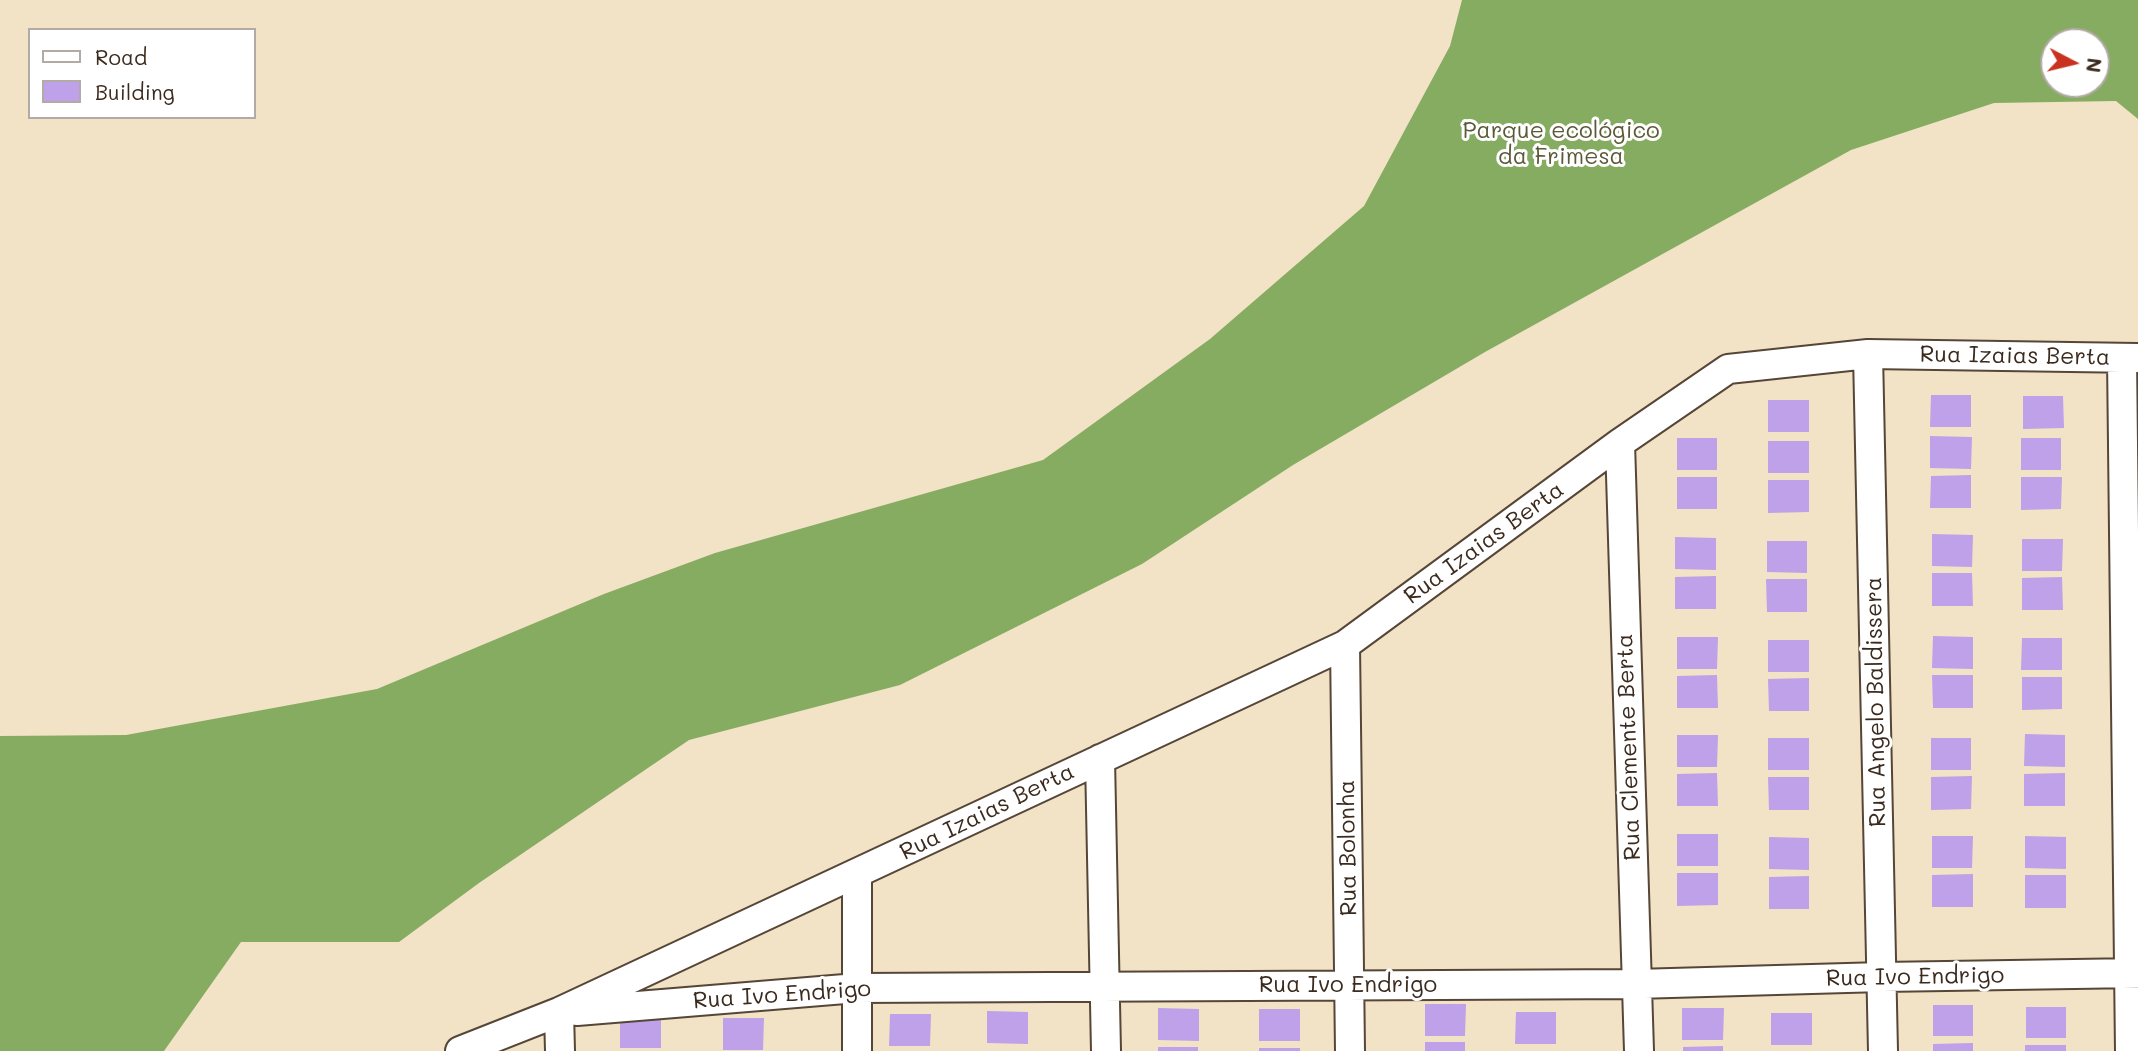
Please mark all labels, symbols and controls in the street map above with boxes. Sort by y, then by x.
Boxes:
legend [28,28,256,119]
north arrow [2040,28,2110,98]
text: Road [95,43,147,70]
text: N [2081,57,2108,74]
text: Building [95,78,175,105]
park label: Parque ecológico da Frimesa [1462,117,1660,171]
street label: Rua Izaias Berta [1919,341,2111,371]
street label: Rua Izaias Berta [1399,476,1569,610]
street label: Rua Angelo Baldissera [1860,577,1892,827]
street label: Rua Clemente Berta [1611,633,1647,861]
street label: Rua Izaias Berta [895,758,1079,866]
street label: Rua Bolonha [1333,780,1363,916]
street label: Rua Ivo Endrigo [1826,962,2004,992]
street label: Rua Ivo Endrigo [1259,971,1437,999]
street label: Rua Ivo Endrigo [692,975,872,1015]

